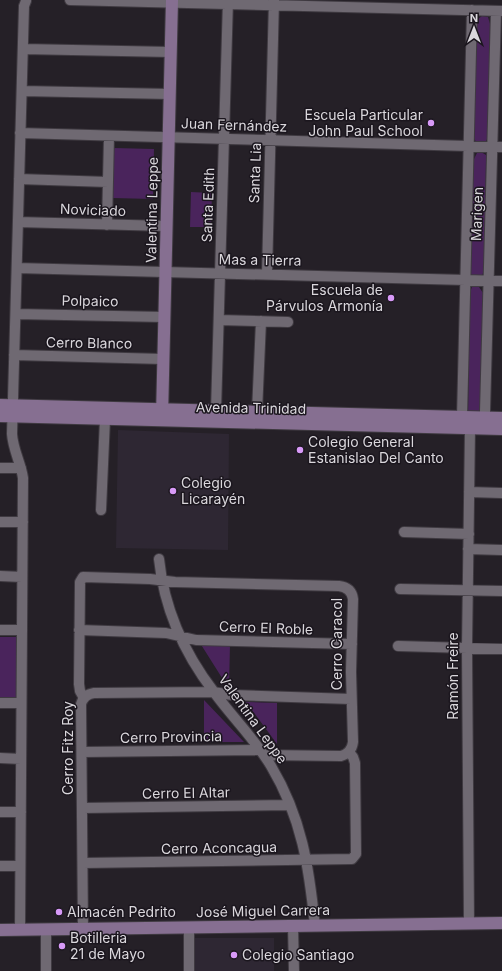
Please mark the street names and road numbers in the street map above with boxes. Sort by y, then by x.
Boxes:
street label: Juan Fernández [181,114,287,135]
street label: Santa Lia [245,142,264,204]
street label: Valentina Leppe [142,157,161,263]
street label: Santa Edith [198,167,217,243]
street label: Marigen [467,186,486,241]
street label: Noviciado [60,200,126,219]
street label: Mas a Tierra [218,250,302,269]
street label: Polpaico [61,292,119,309]
street label: Cerro Blanco [46,333,132,352]
street label: Avenida Trinidad [196,398,306,417]
street label: Cerro Caracol [328,598,345,690]
street label: Cerro El Roble [219,617,313,638]
street label: Ramón Freire [444,632,461,720]
street label: Valentina Leppe [215,671,291,767]
street label: Cerro Fitz Roy [59,701,76,795]
street label: Cerro Provincia [120,727,222,746]
street label: Cerro El Altar [142,783,230,802]
street label: Cerro Aconcagua [161,838,277,857]
street label: José Miguel Carrera [196,901,330,920]

